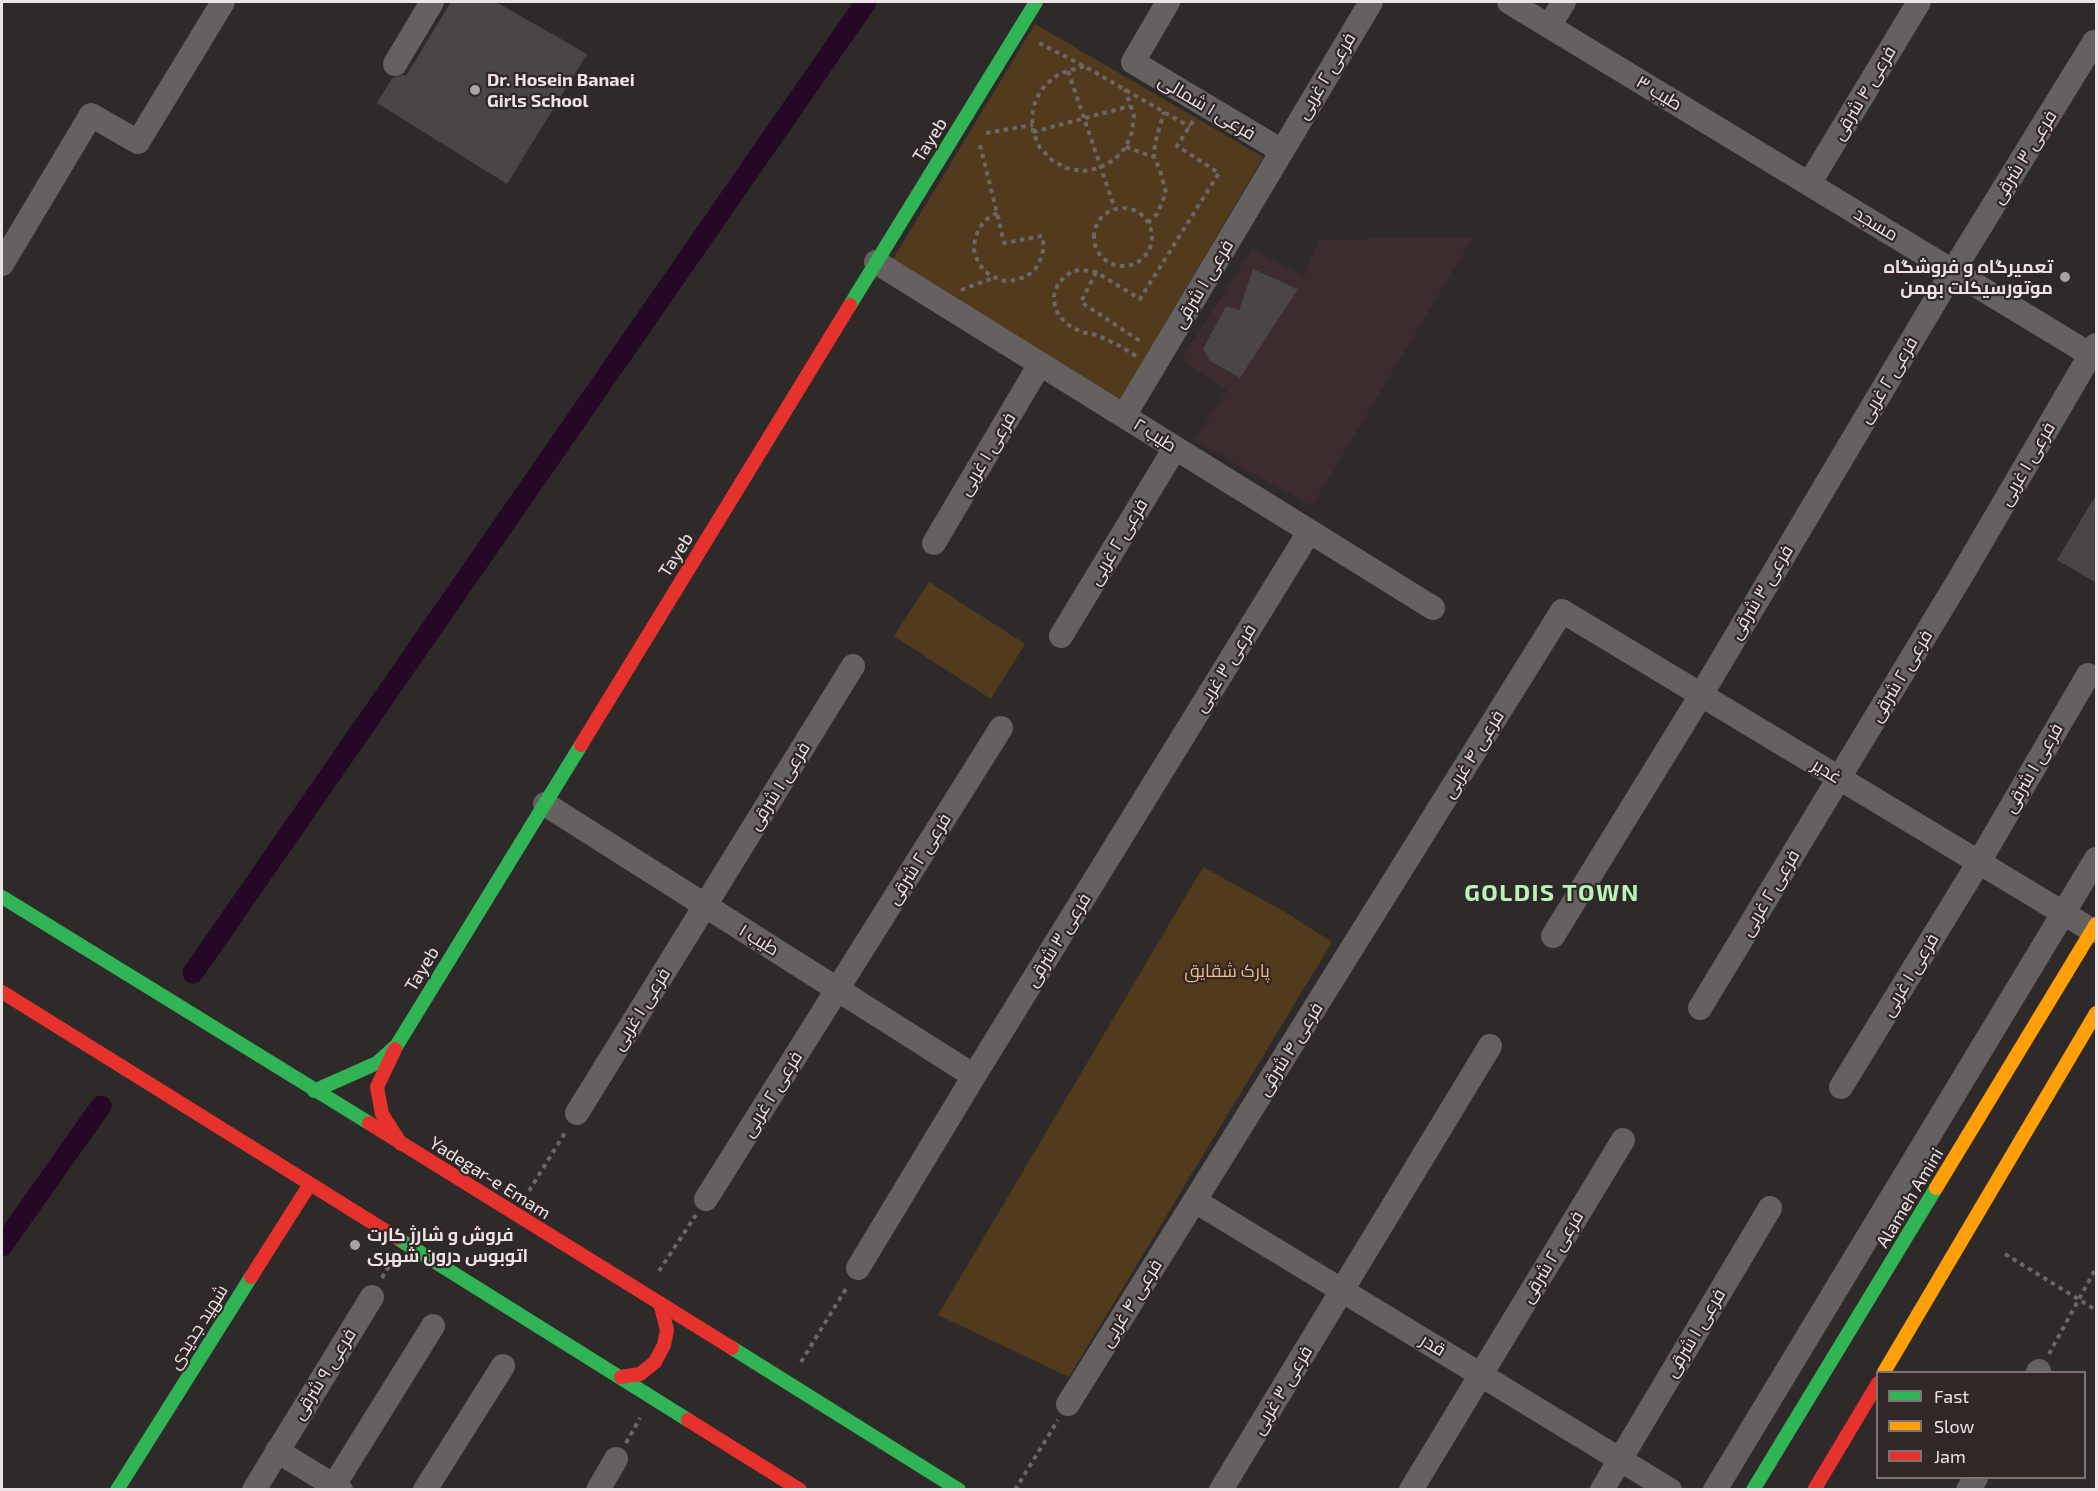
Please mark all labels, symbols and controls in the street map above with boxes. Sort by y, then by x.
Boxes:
street label: فرعی ۲ غربی [1292,29,1360,123]
street label: فرعی ۴ شرقی [1827,42,1901,144]
place label: Dr. Hosein Banaei Girls School [487,69,635,112]
street label: فرعی ۱ شمالی [1154,69,1260,145]
street label: طیب ۳ [1632,71,1686,115]
marker: Dr. Hosein Banaei Girls School [468,83,482,97]
street label: فرعی ۳ شرقی [1987,106,2061,208]
street label: Tayeb [908,114,952,166]
street label: مسجد [1850,203,1902,245]
street label: فرعی ۱ شرقی [1168,236,1238,332]
place label: تعمیرگاه و فروشگاه موتورسیکلت بهمن [1883,256,2053,298]
marker: تعمیرگاه و فروشگاه موتورسیکلت بهمن [2058,270,2072,284]
street label: فرعی ۲ غربی [1854,333,1922,427]
street label: فرعی ۱ غربی [954,408,1020,500]
street label: طیب ۲ [1129,413,1181,457]
street label: فرعی ۱ غربی [1994,418,2060,510]
street label: فرعی ۲ غربی [1084,495,1152,589]
street label: Tayeb [654,529,698,581]
street label: فرعی ۳ شرقی [1724,541,1798,643]
street label: فرعی ۳ غربی [1189,620,1261,716]
street label: فرعی ۲ شرقی [1865,626,1937,726]
street label: فرعی ۴ غربی [1437,706,1509,802]
street label: فرعی ۱ شرقی [1999,719,2067,817]
street label: فرعی ۱ شرقی [743,738,815,834]
street label: غدیر [1808,754,1846,788]
street label: فرعی ۲ شرقی [882,809,956,909]
street label: فرعی ۲ غربی [1736,846,1804,940]
district label: GOLDIS TOWN [1464,879,1640,907]
street label: فرعی ۳ شرقی [1021,889,1095,991]
street label: طیب ۱ [735,919,783,961]
street label: فرعی ۱ غربی [1877,929,1943,1021]
street label: Tayeb [400,943,444,995]
park label: پارک شقایق [1184,960,1270,982]
street label: فرعی ۱ غربی [607,964,675,1054]
street label: فرعی ۴ شرقی [1253,998,1327,1100]
street label: فرعی ۲ غربی [737,1047,807,1141]
street label: Yadegar-e Emam [426,1132,554,1224]
street label: Alameh Amini [1872,1144,1948,1252]
street label: فرعی ۲ شرقی [1516,1207,1588,1307]
place label: فروش و شارژ کارت اتوبوس درون شهری [367,1224,528,1266]
marker: فروش و شارژ کارت اتوبوس درون شهری [348,1238,362,1252]
street label: فرعی ۴ غربی [1095,1255,1167,1351]
street label: شهید جدیدی [163,1281,233,1373]
street label: فرعی ۱ شرقی [1660,1285,1730,1381]
street label: فرعی ۹ شرقی [287,1324,361,1424]
street label: قدر [1417,1329,1449,1361]
street label: فرعی ۳ غربی [1247,1342,1317,1438]
legend [1876,1371,2086,1479]
text: Fast [1934,1385,1969,1407]
text: Slow [1934,1415,1974,1437]
text: Jam [1934,1445,1966,1467]

